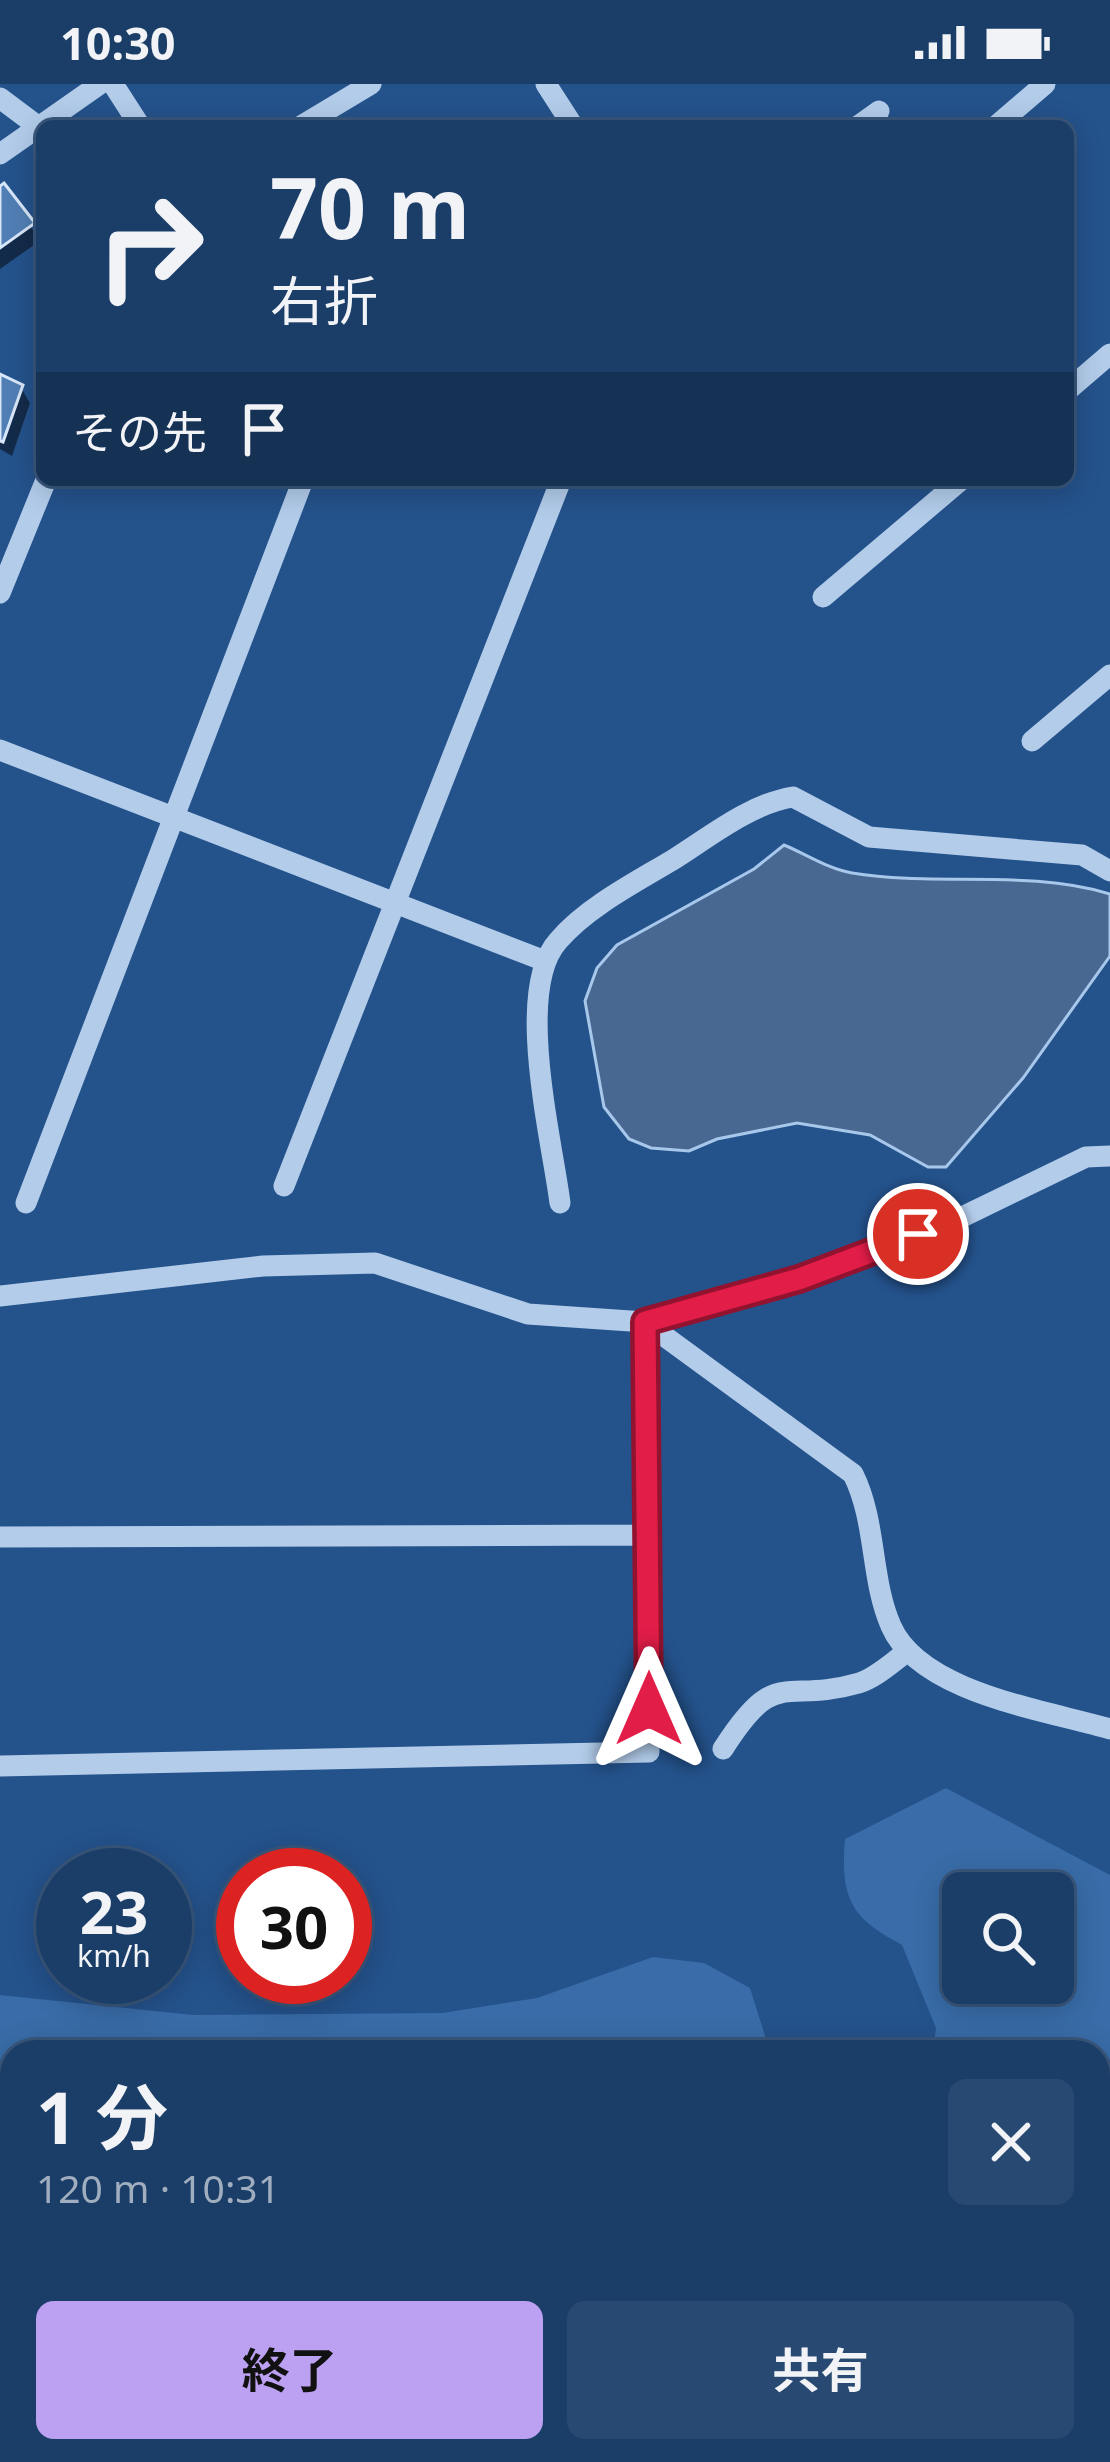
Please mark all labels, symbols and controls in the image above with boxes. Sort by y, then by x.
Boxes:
text: 10:30 [60,12,176,73]
text: 70 m [270,149,470,264]
icon: right [72,168,228,324]
text: 右折 [270,263,378,337]
icon: arrive [231,396,297,462]
text: その先 [72,401,207,462]
pin [867,1183,969,1285]
icon: arrive [885,1201,951,1267]
position arrow [586,1646,712,1772]
speed limit sign: 30 [216,1848,372,2004]
text: 23 [80,1870,148,1952]
map controls [942,1872,1074,2004]
button: search [942,1872,1074,2004]
text: km/h [77,1935,151,1976]
text: 1 分 [36,2067,168,2165]
button: close [948,2079,1074,2205]
text: 120 m · 10:31 [36,2161,280,2214]
button: 終了 [36,2301,543,2439]
button: 共有 [567,2301,1074,2439]

